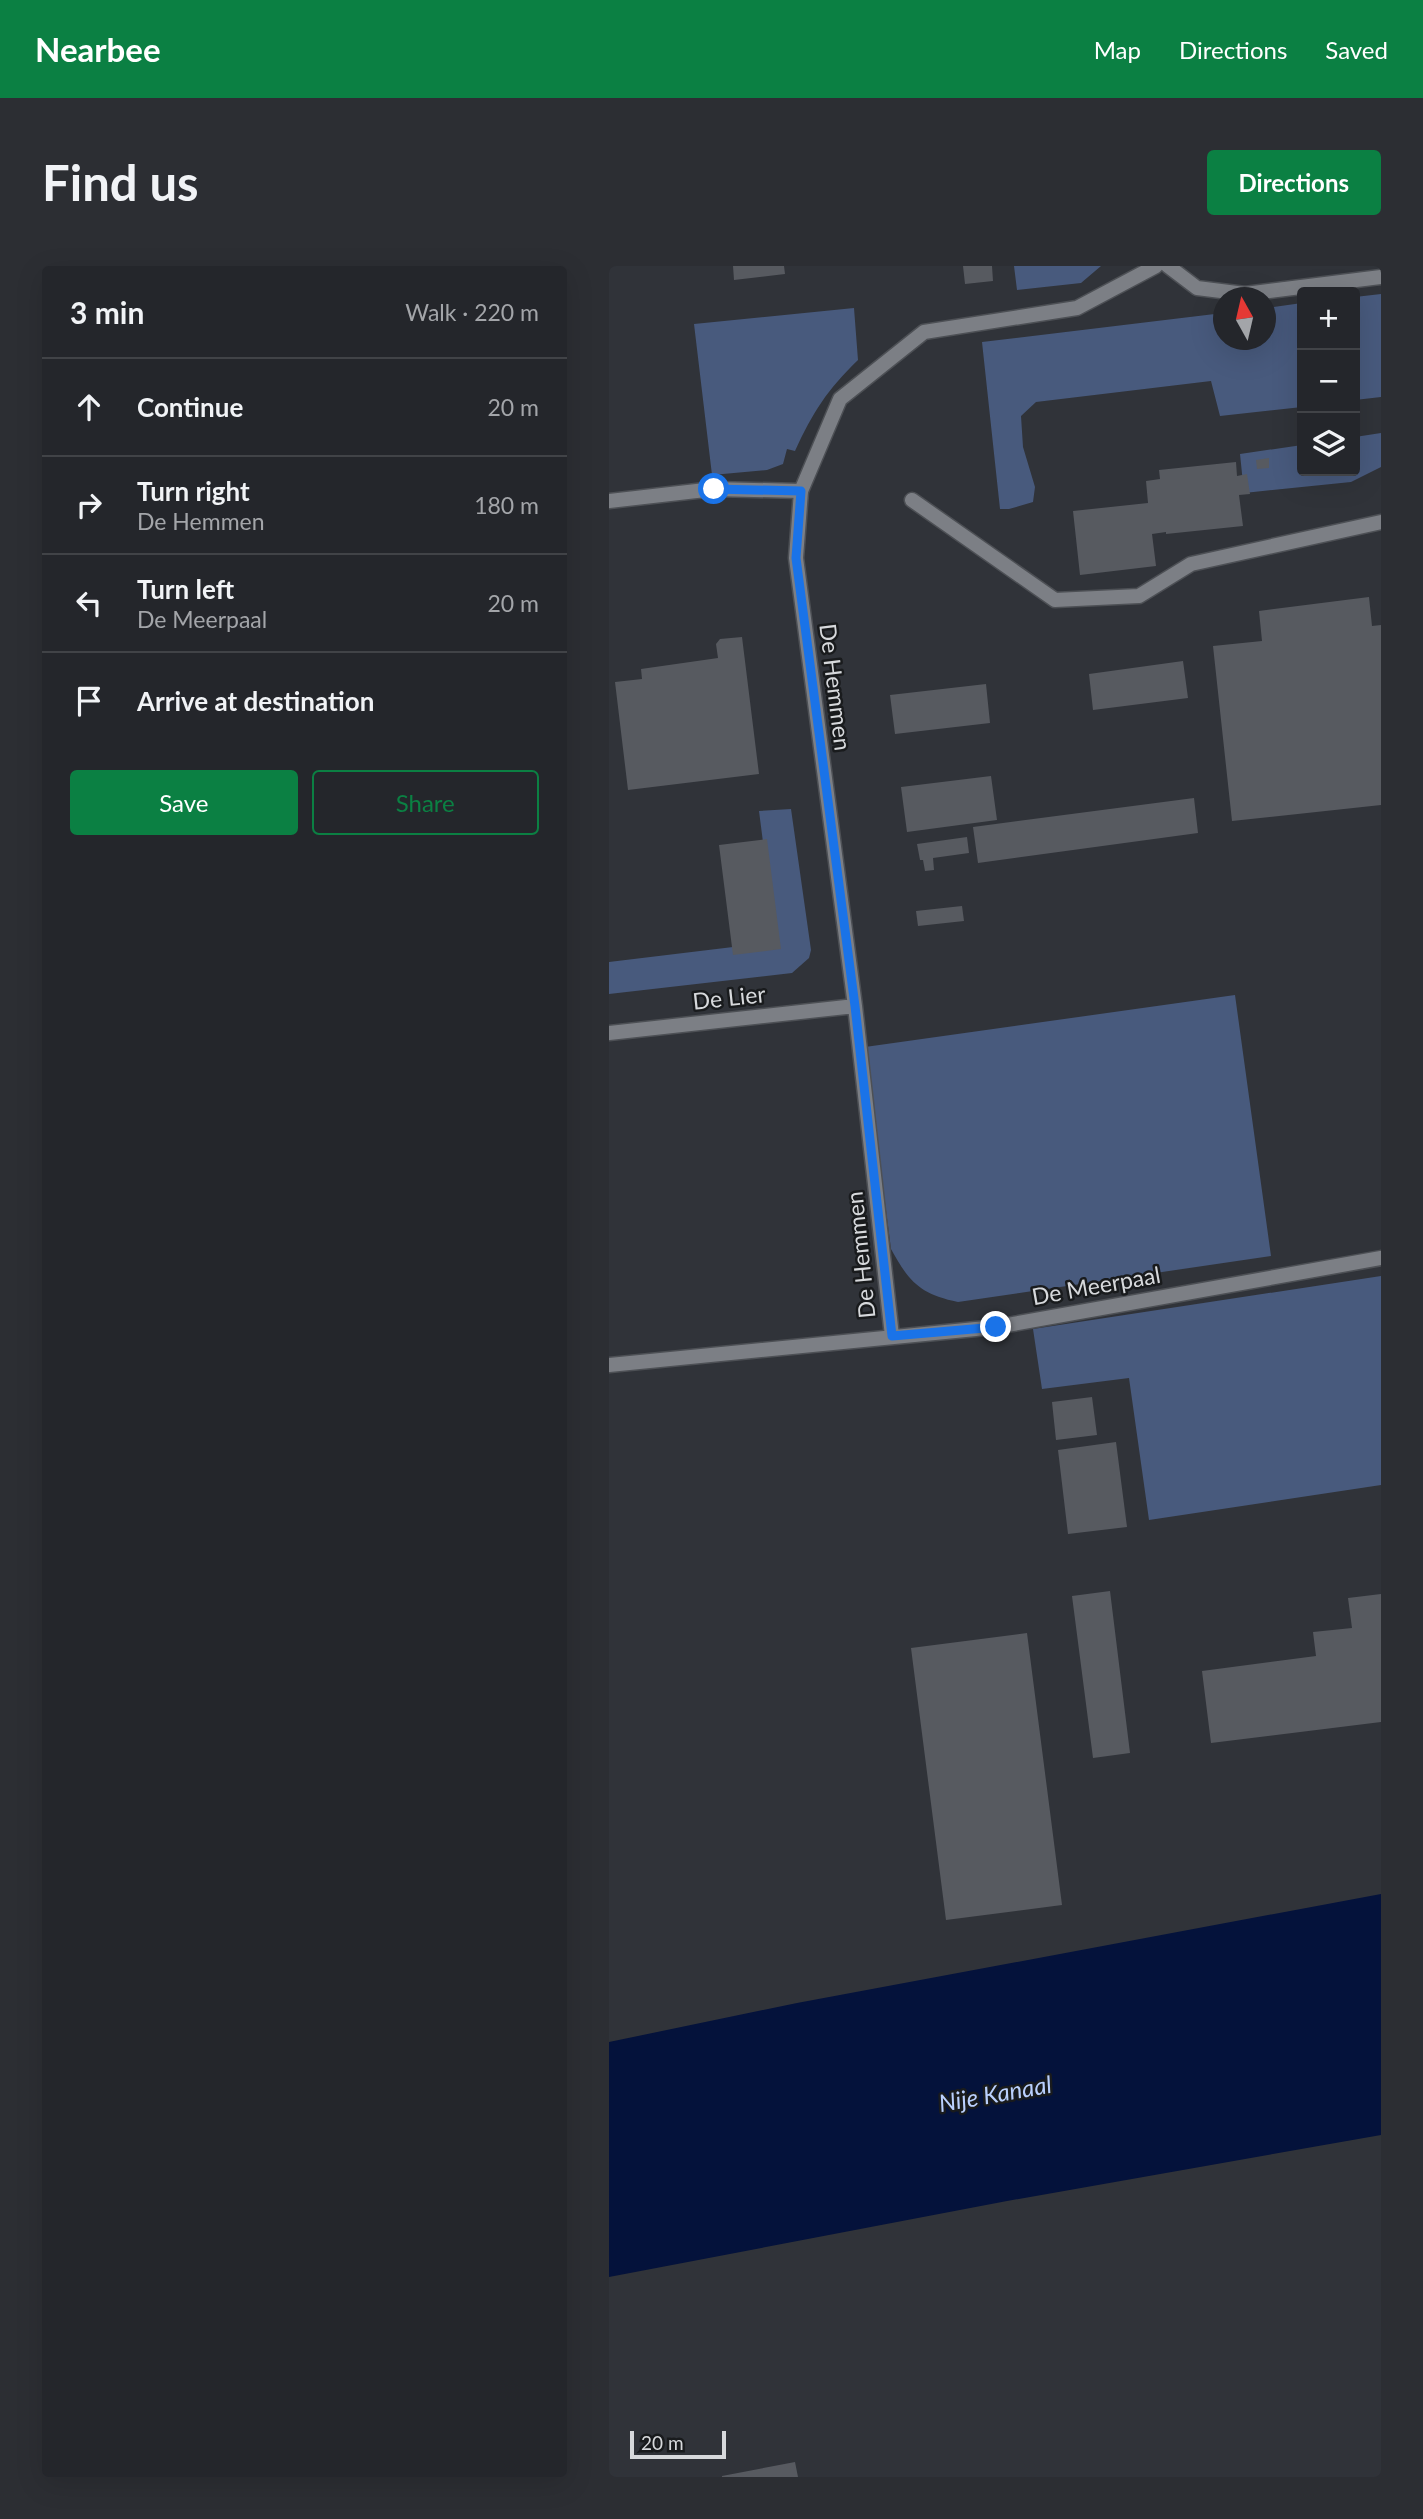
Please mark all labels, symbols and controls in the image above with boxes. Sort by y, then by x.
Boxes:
text: Nearbee [35,29,161,69]
text: Map [1094,35,1141,64]
text: Directions [1179,35,1287,64]
text: Saved [1325,35,1388,64]
button: Directions [1207,150,1381,215]
text: Find us [42,153,199,211]
north arrow [1213,287,1276,350]
map controls [1297,287,1360,476]
button: + [1297,287,1360,350]
text: 3 min [70,294,144,330]
text: Walk · 220 m [405,298,539,326]
button: − [1297,350,1360,413]
icon: ahead [70,388,108,426]
text: Continue [137,391,243,423]
text: 20 m [488,393,539,421]
button: layers [1297,413,1360,476]
route start [698,473,729,504]
text: Turn right [137,475,250,507]
icon: right [70,486,108,524]
text: 180 m [474,491,539,519]
text: De Hemmen [137,507,265,535]
text: Turn left [137,573,234,605]
icon: left [70,584,108,622]
text: 20 m [488,589,539,617]
text: De Meerpaal [137,605,267,633]
street label: De Hemmen [814,622,858,752]
icon: arrive [70,682,108,720]
text: Arrive at destination [137,685,374,717]
button: Save [70,770,298,835]
button: Share [312,770,539,835]
street label: De Lier [691,979,767,1015]
street label: De Hemmen [839,1190,881,1320]
street label: De Meerpaal [1029,1260,1163,1310]
route end [980,1311,1011,1342]
water label: Nije Kanaal [936,2069,1054,2117]
scale bar [630,2428,726,2460]
text: 20 m [641,2431,684,2454]

